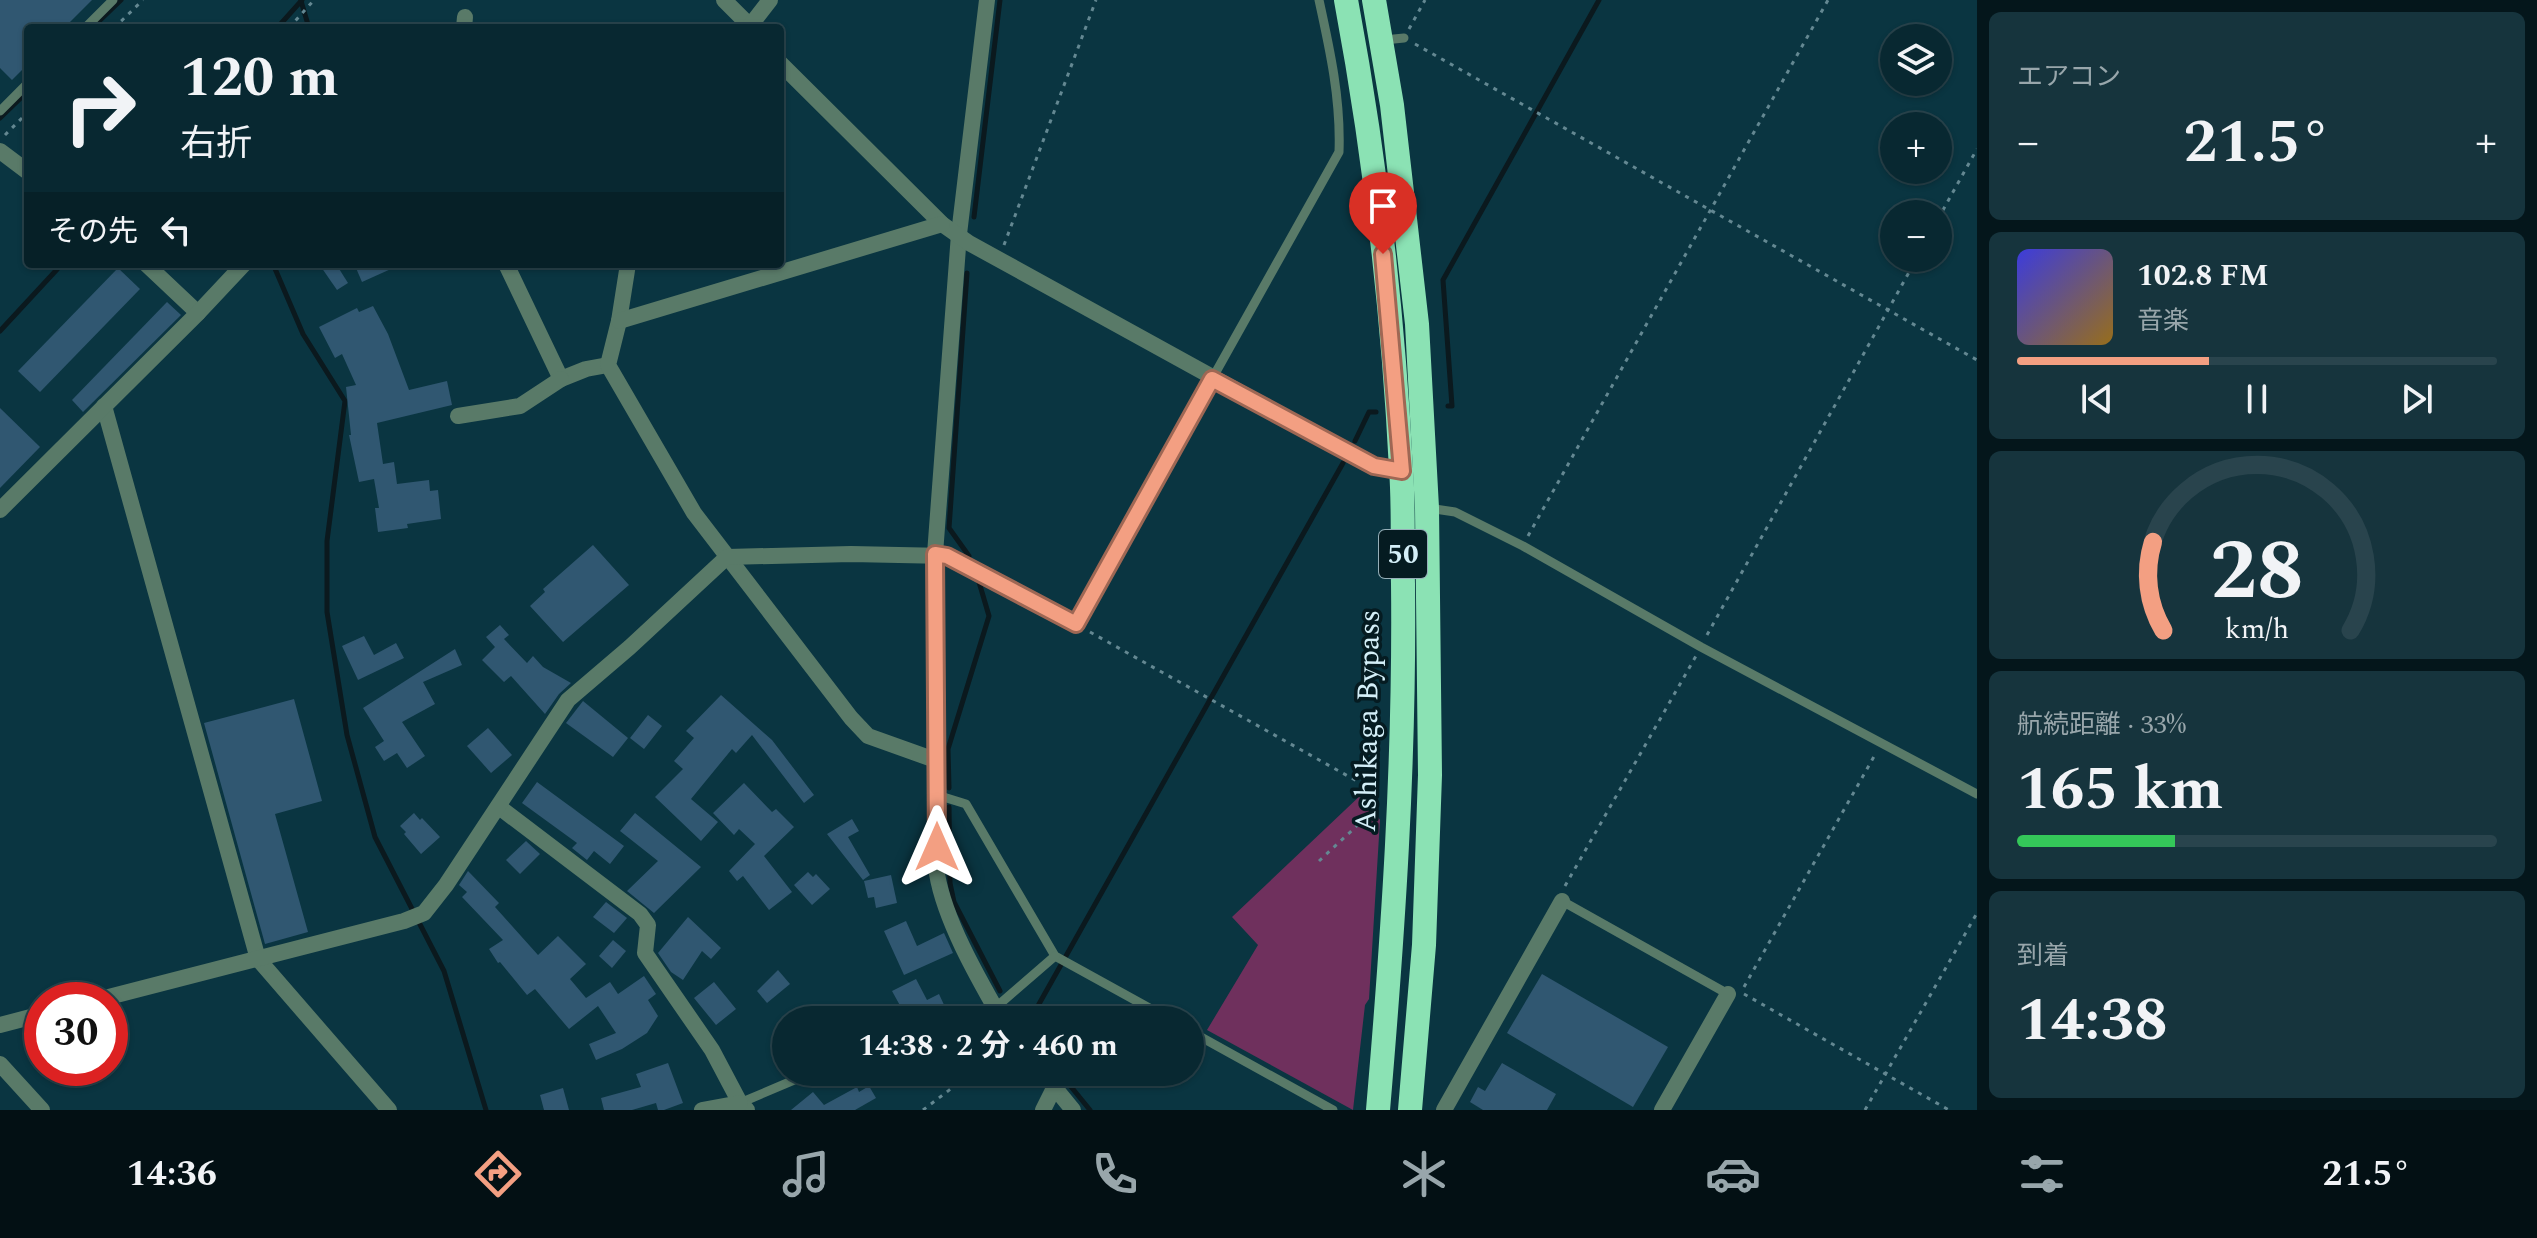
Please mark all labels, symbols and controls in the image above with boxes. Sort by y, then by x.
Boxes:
map controls [1880,24,1952,272]
button: layers [1880,24,1952,96]
text: 120 m [180,36,339,121]
icon: right [48,56,152,160]
text: エアコン [2017,57,2121,97]
text: 21.5° [2183,97,2331,189]
text: − [2017,109,2039,176]
text: + [2475,109,2497,176]
button: + [1880,112,1952,184]
text: 右折 [180,117,252,172]
pin [1349,172,1417,254]
icon: arrive [1361,184,1405,228]
button: − [1880,200,1952,272]
icon: left [154,208,198,252]
text: その先 [48,209,138,255]
text: 102.8 FM [2137,253,2269,299]
text: 音楽 [2137,301,2189,341]
icon: previous [2075,377,2119,421]
icon: pause [2235,377,2279,421]
icon: next [2395,377,2439,421]
text: 28 [2210,509,2304,636]
road number: 50 [1379,530,1427,578]
text: km/h [2225,608,2289,651]
street label: Ashikaga Bypass [1343,609,1393,833]
text: 航続距離 · 33% [2017,705,2186,745]
text: 165 km [2017,744,2223,836]
position arrow [895,805,979,889]
text: 到着 [2017,936,2069,976]
text: 14:38 [2017,975,2168,1067]
speed limit sign: 30 [24,982,128,1086]
text: 14:38 · 2 分 · 460 m [858,1023,1118,1069]
icon: directions [470,1146,526,1202]
icon: music [778,1146,834,1202]
icon: phone [1087,1146,1143,1202]
icon: climate [1396,1146,1452,1202]
icon: car [1705,1146,1761,1202]
icon: filters [2014,1146,2070,1202]
text: 14:36 [126,1147,217,1202]
text: 21.5° [2322,1147,2411,1202]

